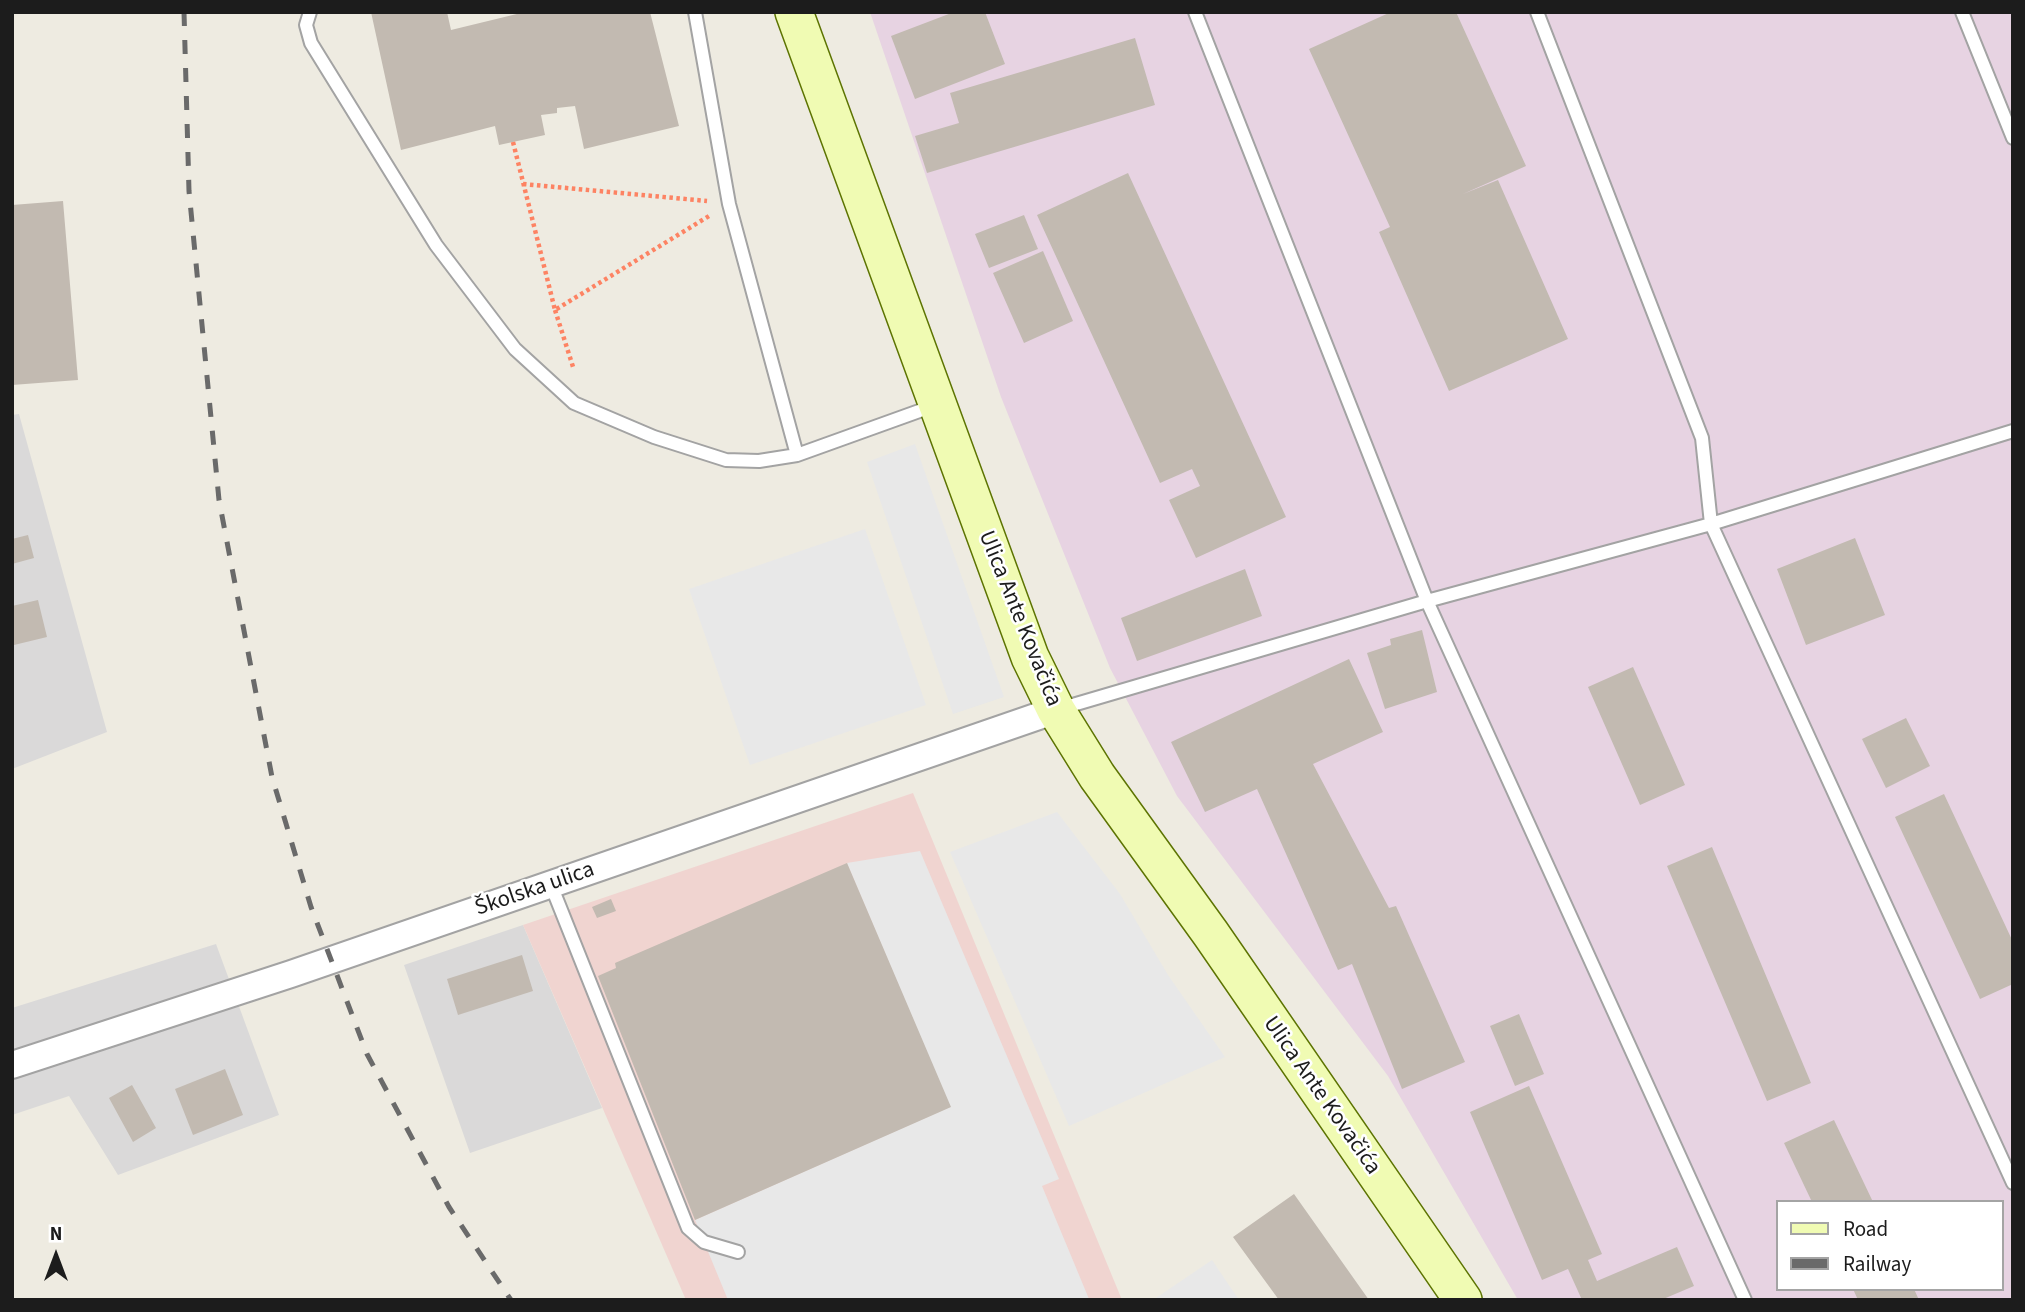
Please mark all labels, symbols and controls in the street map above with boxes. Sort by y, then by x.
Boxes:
street label: Ulica Ante Kovačića [971,527,1067,711]
street label: Školska ulica [472,857,598,923]
street label: Ulica Ante Kovačića [1256,1012,1386,1180]
legend [1776,1200,2004,1291]
text: Road [1843,1214,1888,1244]
north arrow [21,1221,91,1291]
text: N [50,1221,62,1248]
text: Railway [1843,1249,1911,1279]

